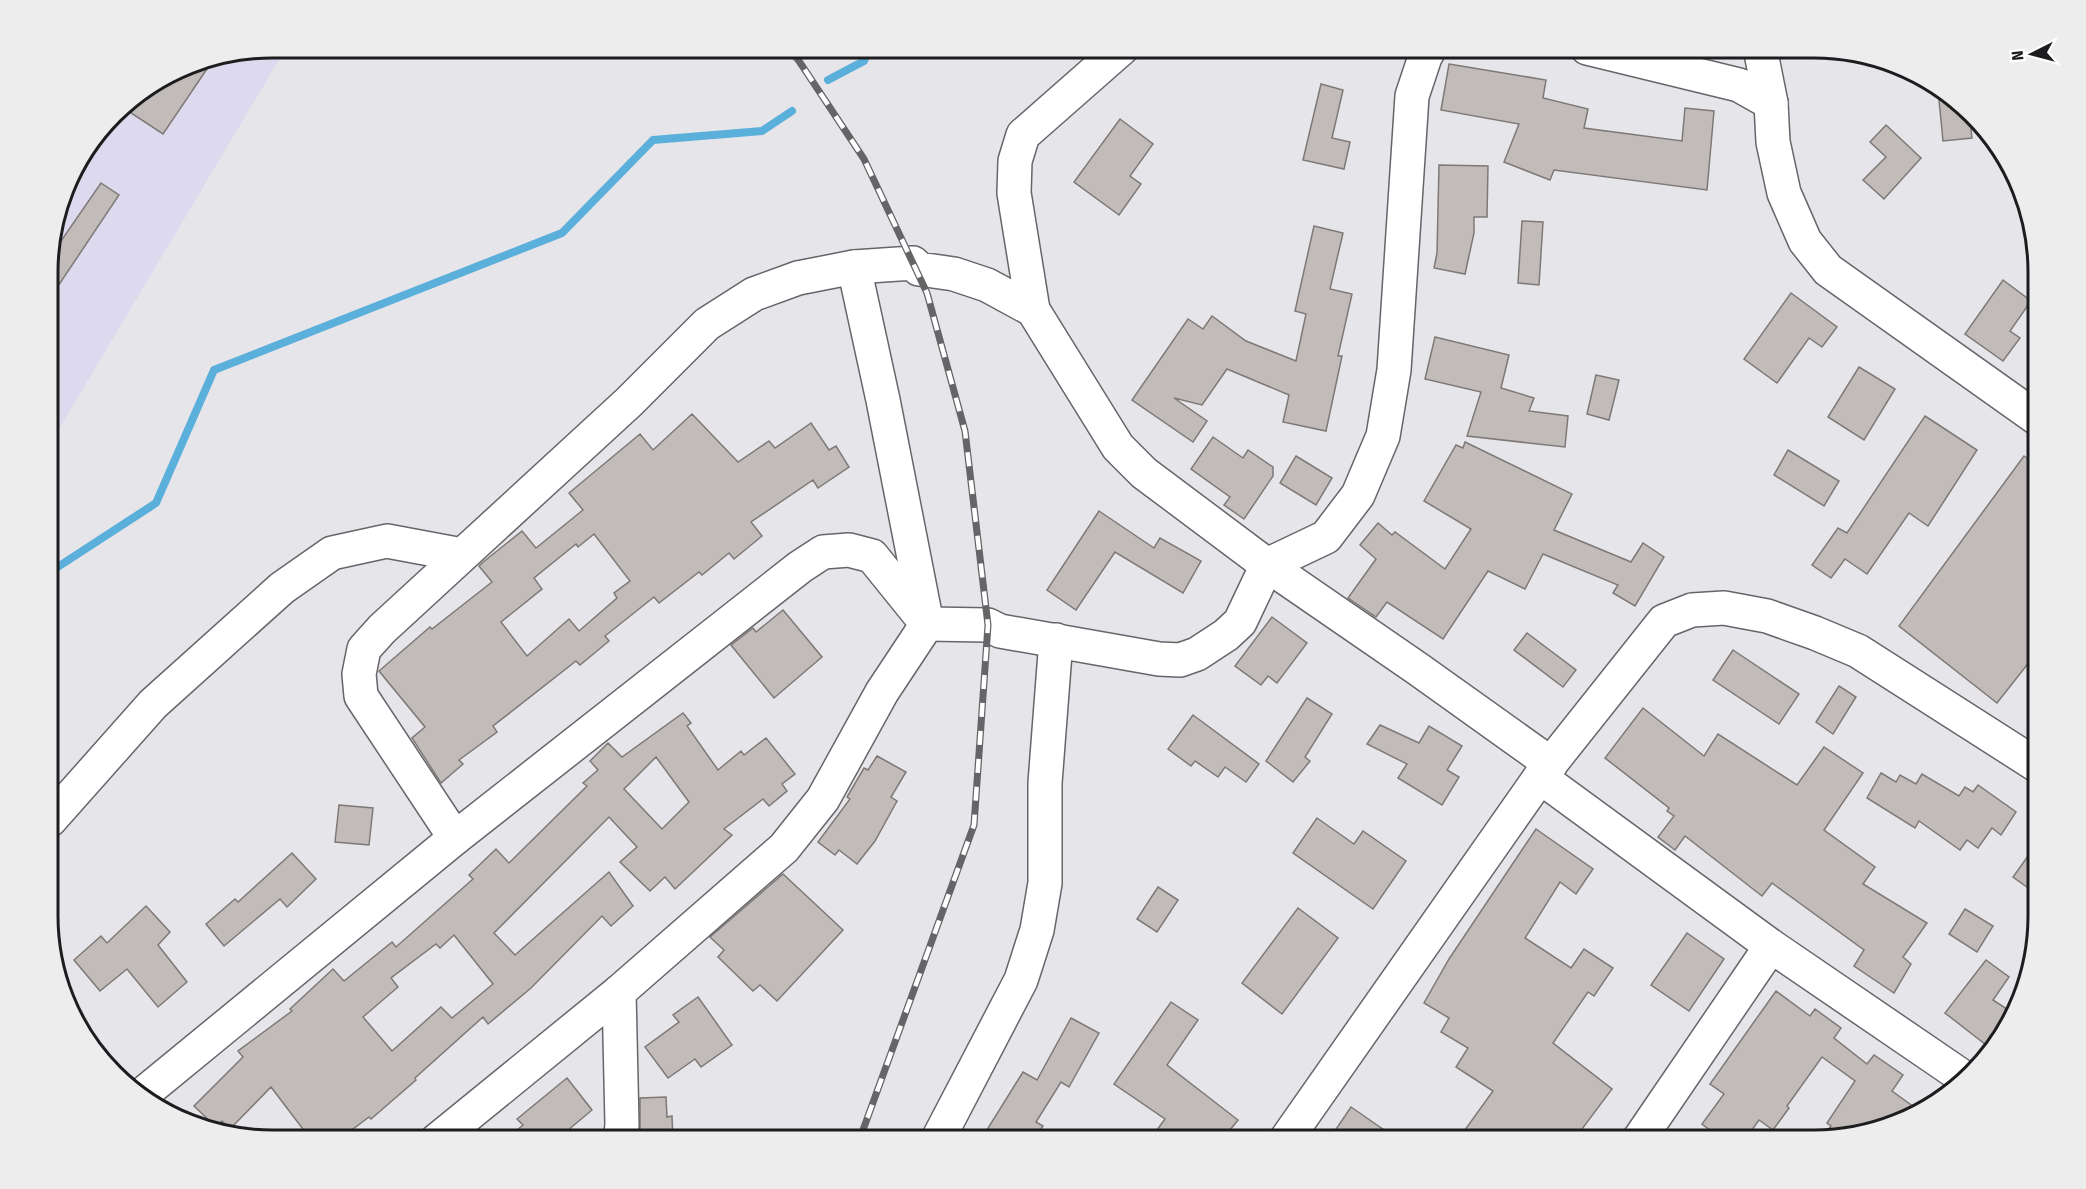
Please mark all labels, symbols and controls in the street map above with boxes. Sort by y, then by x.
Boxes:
north arrow [2002,24,2062,84]
text: N [2008,50,2028,61]

